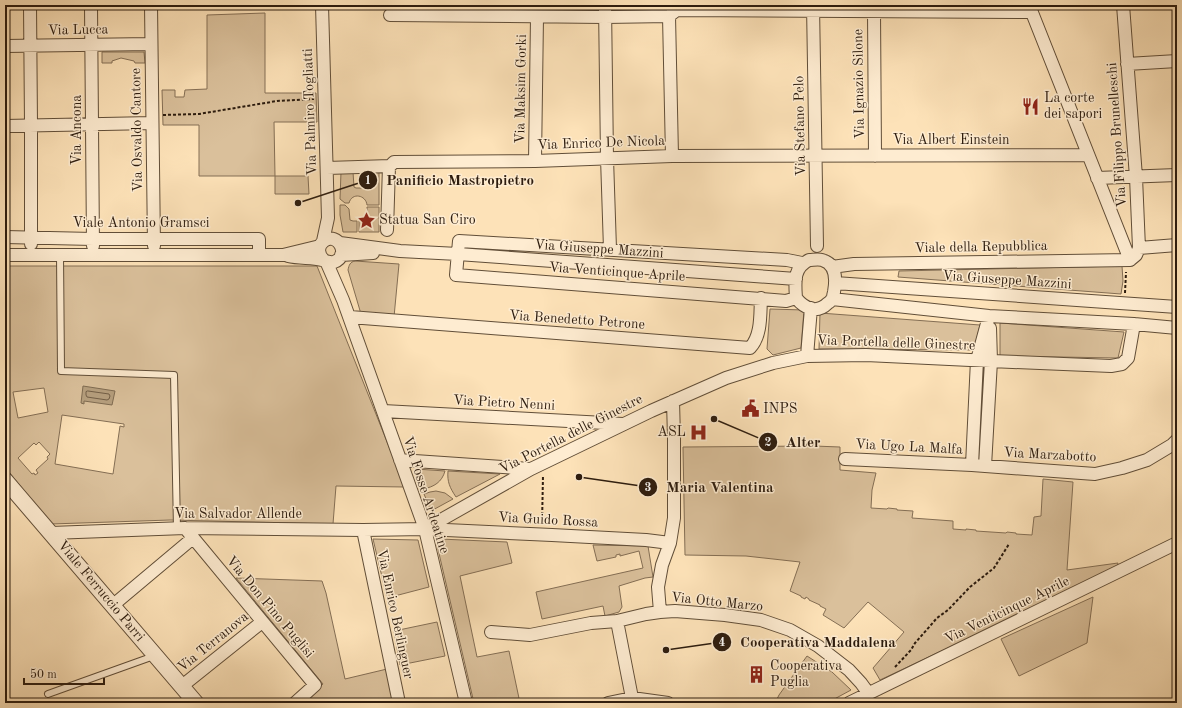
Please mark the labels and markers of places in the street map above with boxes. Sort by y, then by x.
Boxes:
place label: La corte dei sapori [1044,91,1102,121]
restaurant icon: La corte dei sapori [1021,96,1041,116]
callout: Panificio Mastropietro [358,167,542,194]
place icon: Statua San Ciro [356,210,376,230]
place label: Statua San Ciro [379,213,476,227]
public building icon: INPS [740,399,760,419]
place label: INPS [763,402,798,416]
hospital icon: ASL [689,422,709,442]
place label: ASL [657,425,686,439]
callout: Alter [758,429,829,456]
callout: Maria Valentina [638,474,782,501]
callout: Cooperativa Maddalena [712,628,904,655]
place label: Cooperativa Puglia [770,659,842,689]
building icon: Cooperativa Puglia [747,664,767,684]

